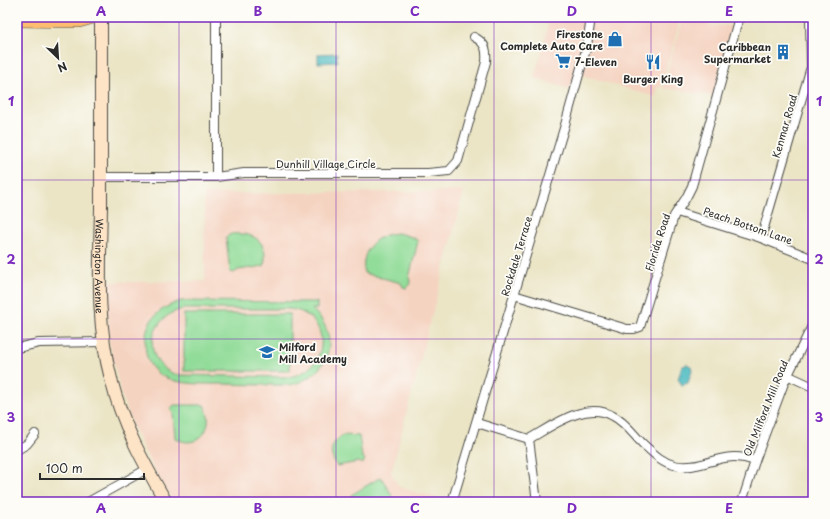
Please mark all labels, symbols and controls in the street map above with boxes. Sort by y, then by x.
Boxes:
text: A [96,1,106,20]
text: B [254,1,263,20]
text: C [410,1,420,20]
text: D [567,1,577,20]
text: E [725,1,733,20]
place label: Firestone Complete Auto Care [500,26,604,53]
shop icon: Firestone Complete Auto Care [606,30,624,48]
north arrow [38,38,78,78]
place label: Caribbean Supermarket [704,39,771,66]
building icon: Caribbean Supermarket [774,43,792,61]
supermarket icon: 7-Eleven [554,52,572,70]
restaurant icon: Burger King [644,53,662,71]
place label: 7-Eleven [575,54,617,69]
text: N [55,58,70,77]
place label: Burger King [623,71,683,86]
text: 1 [8,91,14,110]
text: 1 [816,91,822,110]
street label: Kenmar Road [768,92,800,160]
street label: Dunhill Village Circle [276,156,376,171]
street label: Peach Bottom Lane [701,203,795,247]
street label: Florida Road [641,211,673,273]
street label: Rockdale Terrace [497,214,535,298]
street label: Washington Avenue [92,218,108,314]
text: 2 [6,249,16,268]
text: 2 [814,249,824,268]
place label: Milford Mill Academy [279,339,347,366]
school or university icon: Milford Mill Academy [258,343,276,361]
street label: Old Milford Mill Road [739,357,791,458]
text: 3 [7,407,16,426]
text: 3 [815,407,824,426]
scale bar [40,455,144,481]
text: 100 m [46,459,83,477]
text: A [96,498,106,517]
text: B [254,498,263,517]
text: C [410,498,420,517]
text: D [567,498,577,517]
text: E [725,498,733,517]

